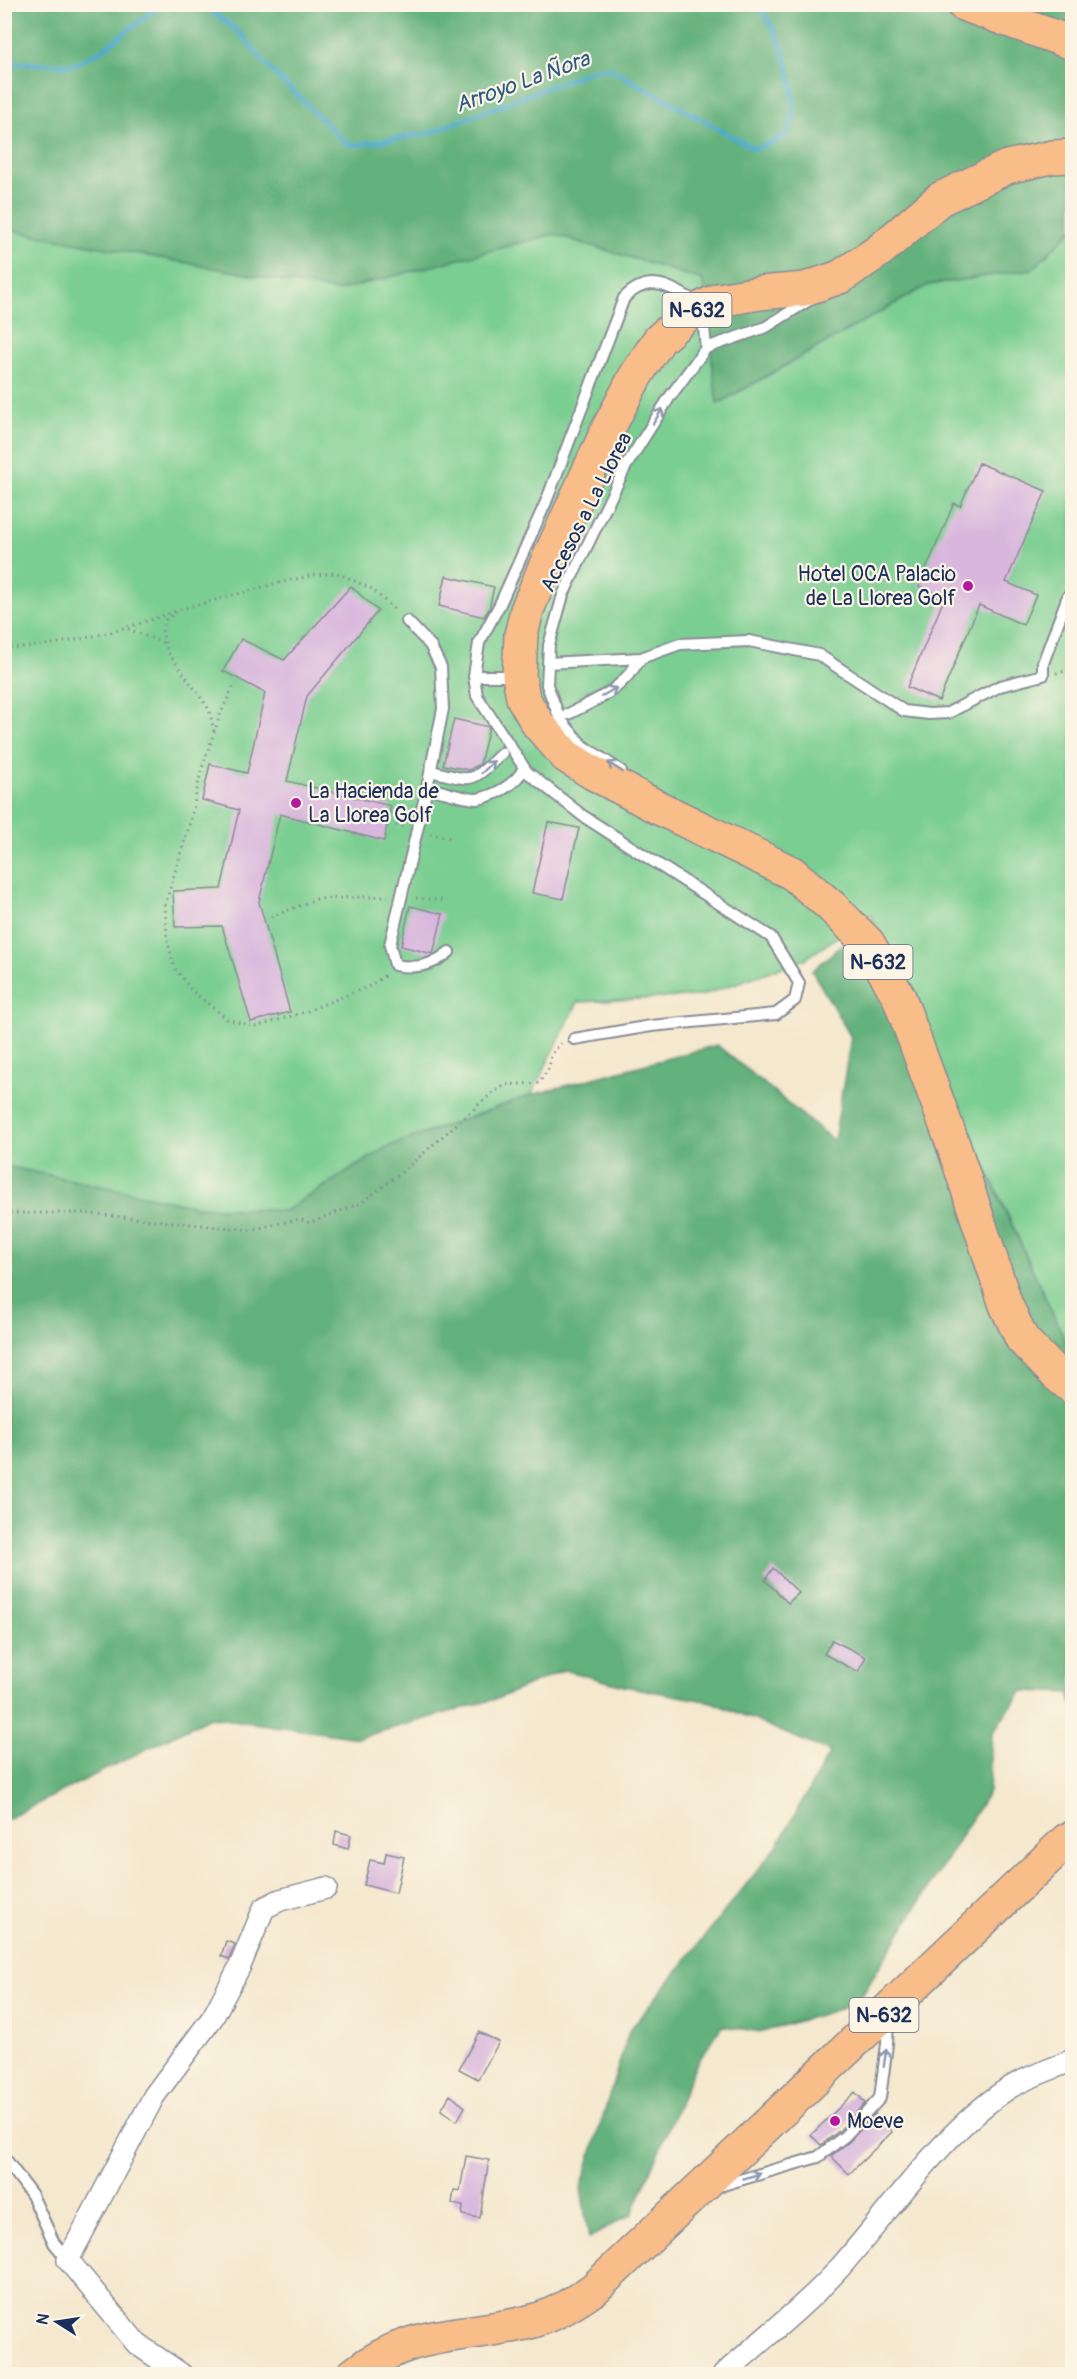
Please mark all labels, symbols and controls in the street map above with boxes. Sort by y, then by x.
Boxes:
water label: Arroyo La Ñora [451,44,595,119]
road number: N-632 [662,293,732,327]
one-way arrow [652,408,664,425]
street label: Accesos a La Llorea [535,428,638,597]
place label: Hotel OCA Palacio de La Llorea Golf [798,561,956,612]
marker: Hotel OCA Palacio de La Llorea Golf [961,579,975,593]
one-way arrow [600,686,617,698]
one-way arrow [480,760,495,774]
one-way arrow [607,761,624,773]
place label: La Hacienda de La Llorea Golf [308,778,440,829]
marker: La Hacienda de La Llorea Golf [289,796,303,810]
road number: N-632 [844,945,912,979]
road number: N-632 [850,1998,918,2032]
one-way arrow [880,2049,891,2069]
place label: Moeve [847,2108,904,2135]
marker: Moeve [828,2114,842,2128]
one-way arrow [742,2170,761,2181]
north arrow [27,2292,87,2352]
text: N [32,2312,54,2326]

